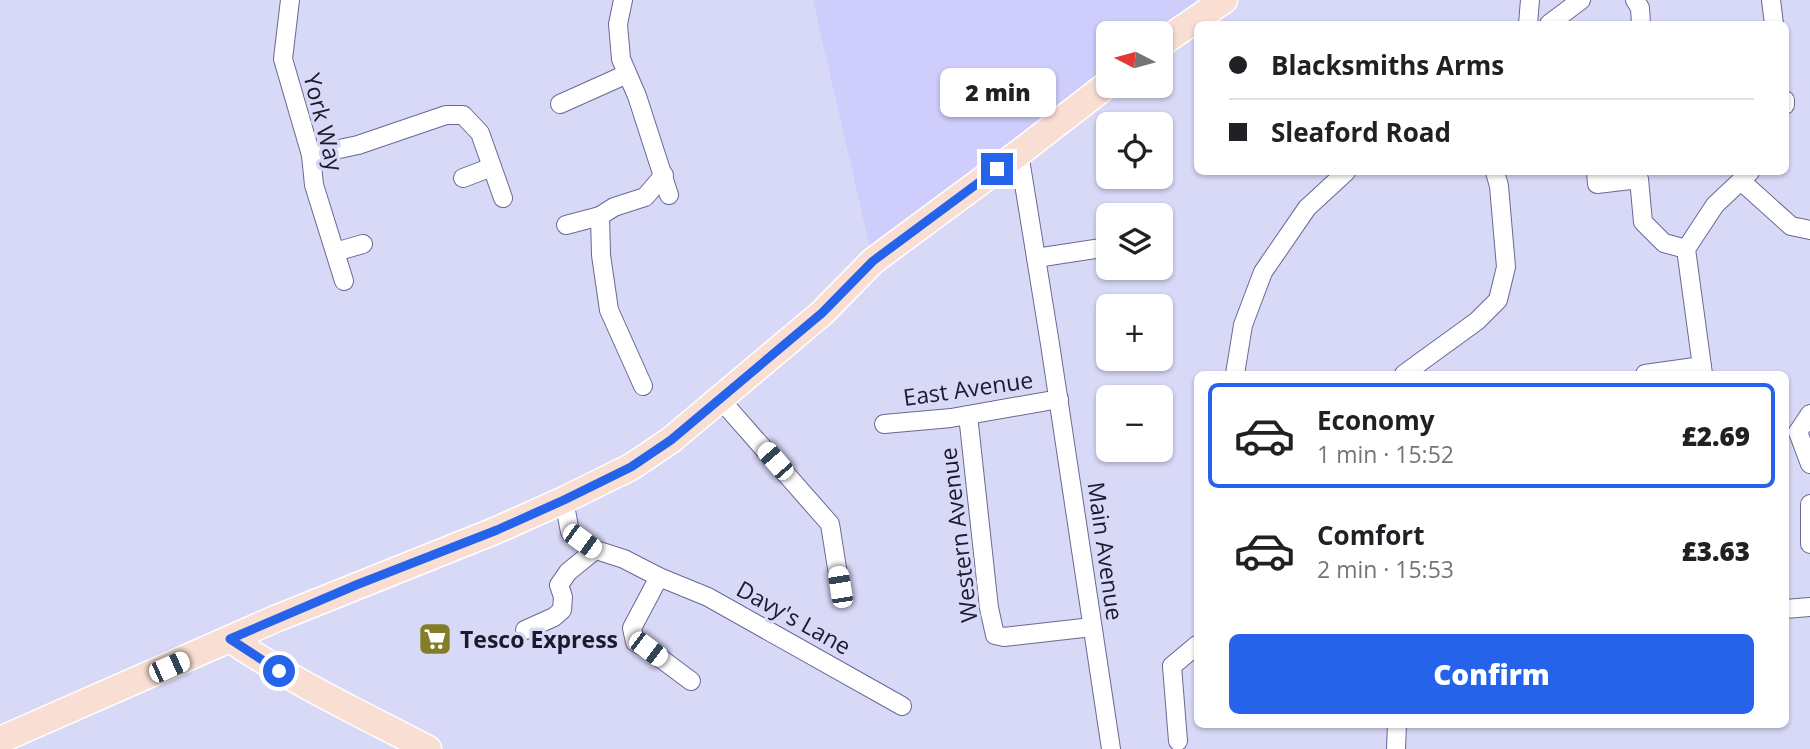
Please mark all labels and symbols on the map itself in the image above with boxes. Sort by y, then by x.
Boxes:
north arrow [1096,21,1172,98]
callout: 2 min [939,68,1055,116]
street label: York Way [296,70,352,175]
route end [981,153,1013,185]
street label: East Avenue [901,363,1035,413]
car [754,438,797,484]
street label: Western Avenue [931,446,985,624]
street label: Main Avenue [1080,480,1132,622]
car [559,520,606,562]
car [827,565,854,609]
street label: Davy's Lane [731,572,857,662]
supermarket icon: Tesco Express [416,620,454,658]
place label: Tesco Express [460,623,618,655]
car [625,628,672,670]
car [146,649,193,685]
route start [263,655,295,687]

